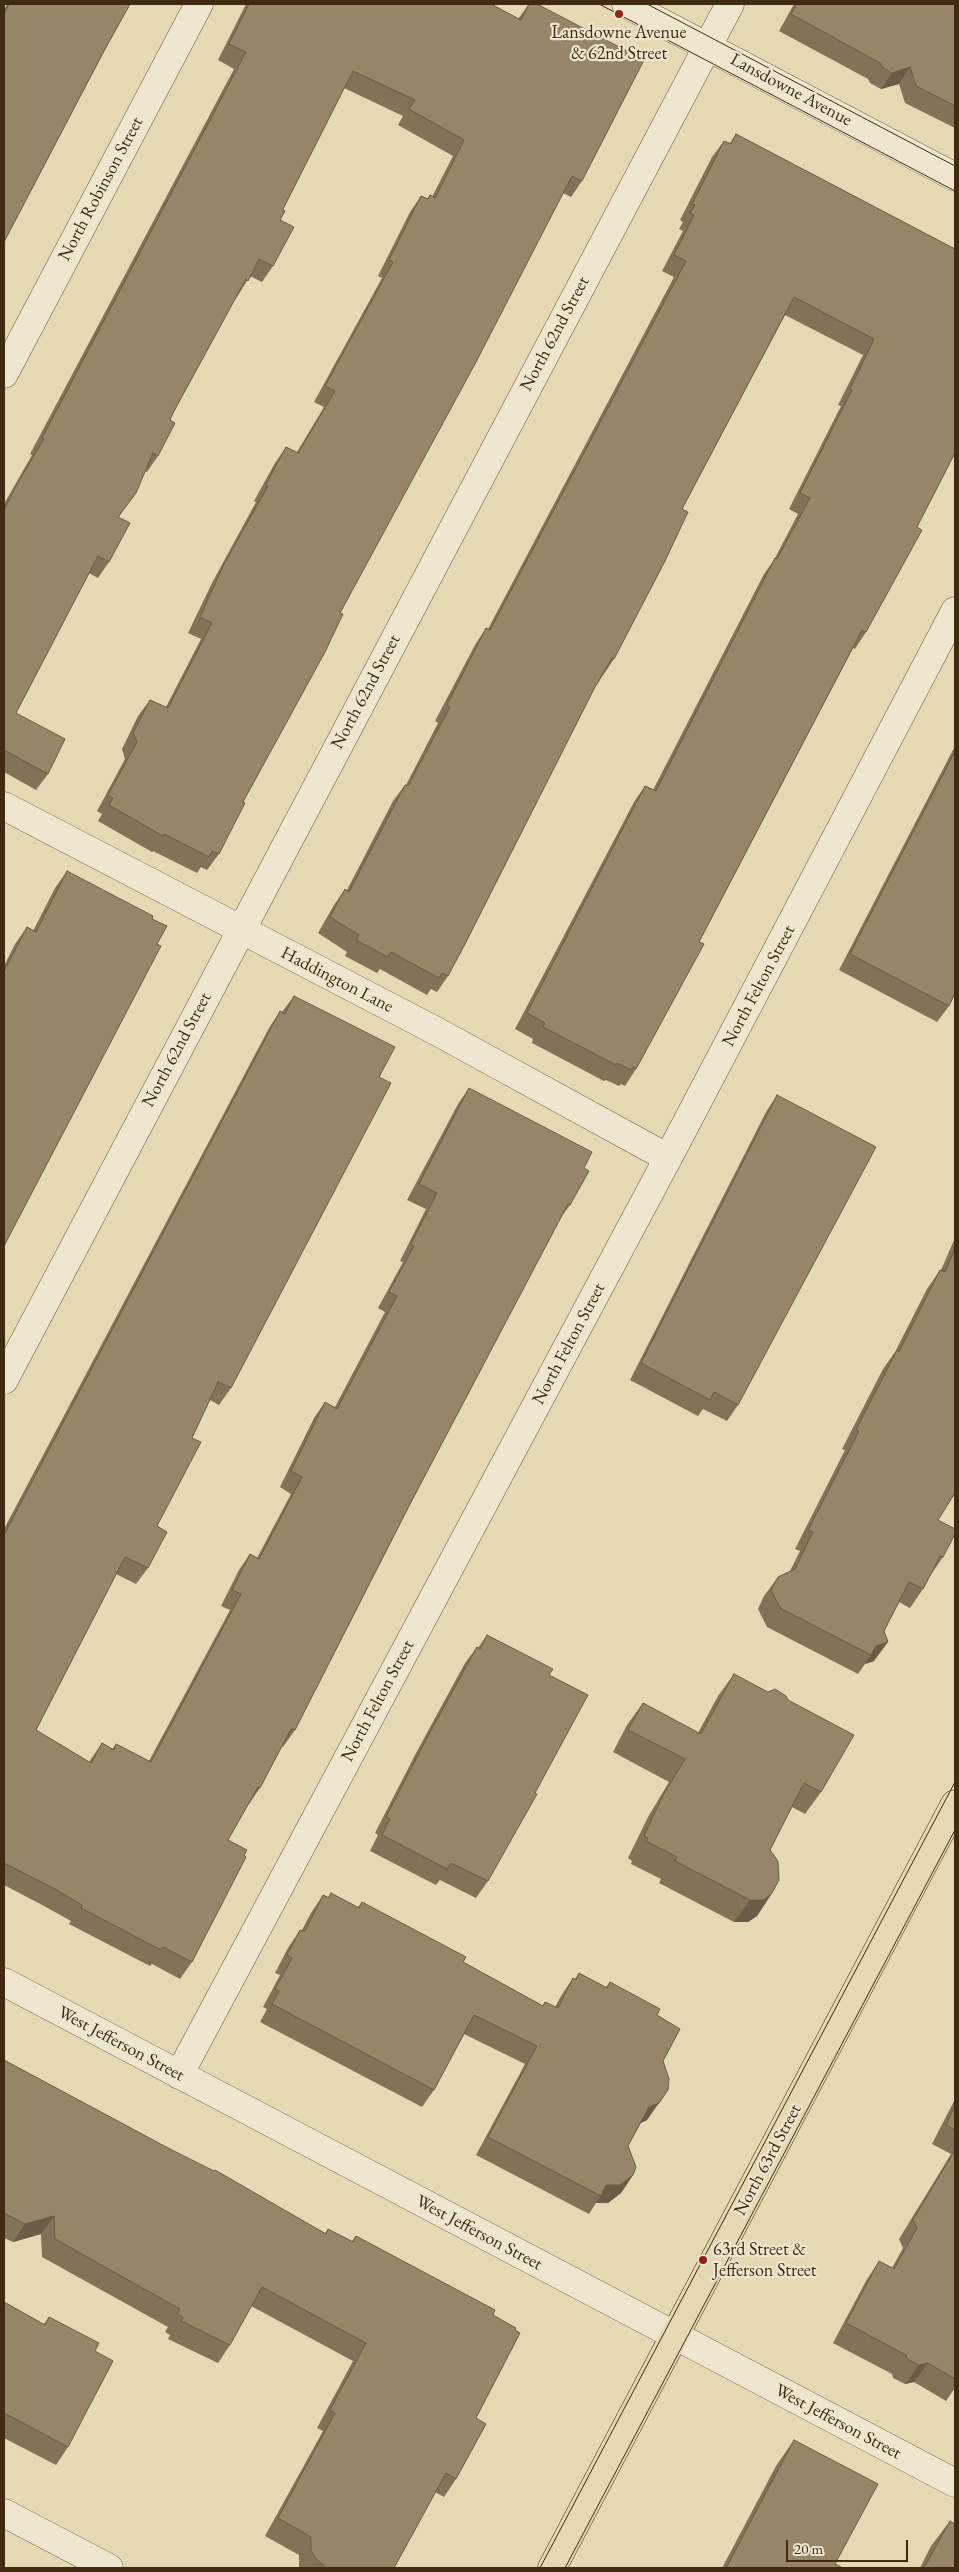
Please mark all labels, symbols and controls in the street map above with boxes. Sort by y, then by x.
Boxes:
marker: Lansdowne Avenue & 62nd Street [613,8,625,20]
place label: Lansdowne Avenue & 62nd Street [552,22,686,64]
street label: Lansdowne Avenue [726,49,856,131]
street label: North Robinson Street [54,113,148,265]
street label: North 62nd Street [516,273,594,395]
street label: North 62nd Street [327,631,405,753]
street label: North Felton Street [718,921,800,1051]
street label: Haddington Lane [277,942,397,1018]
street label: North 62nd Street [138,989,216,1111]
street label: North Felton Street [528,1279,610,1409]
street label: North Felton Street [337,1636,419,1766]
street label: West Jefferson Street [54,2002,188,2086]
street label: North 63rd Street [730,2101,806,2219]
street label: West Jefferson Street [412,2191,546,2275]
place label: 63rd Street & Jefferson Street [713,2239,816,2282]
marker: 63rd Street & Jefferson Street [697,2254,709,2266]
street label: West Jefferson Street [771,2380,905,2464]
scale bar [789,2530,912,2562]
text: 20 m [794,2539,823,2558]

